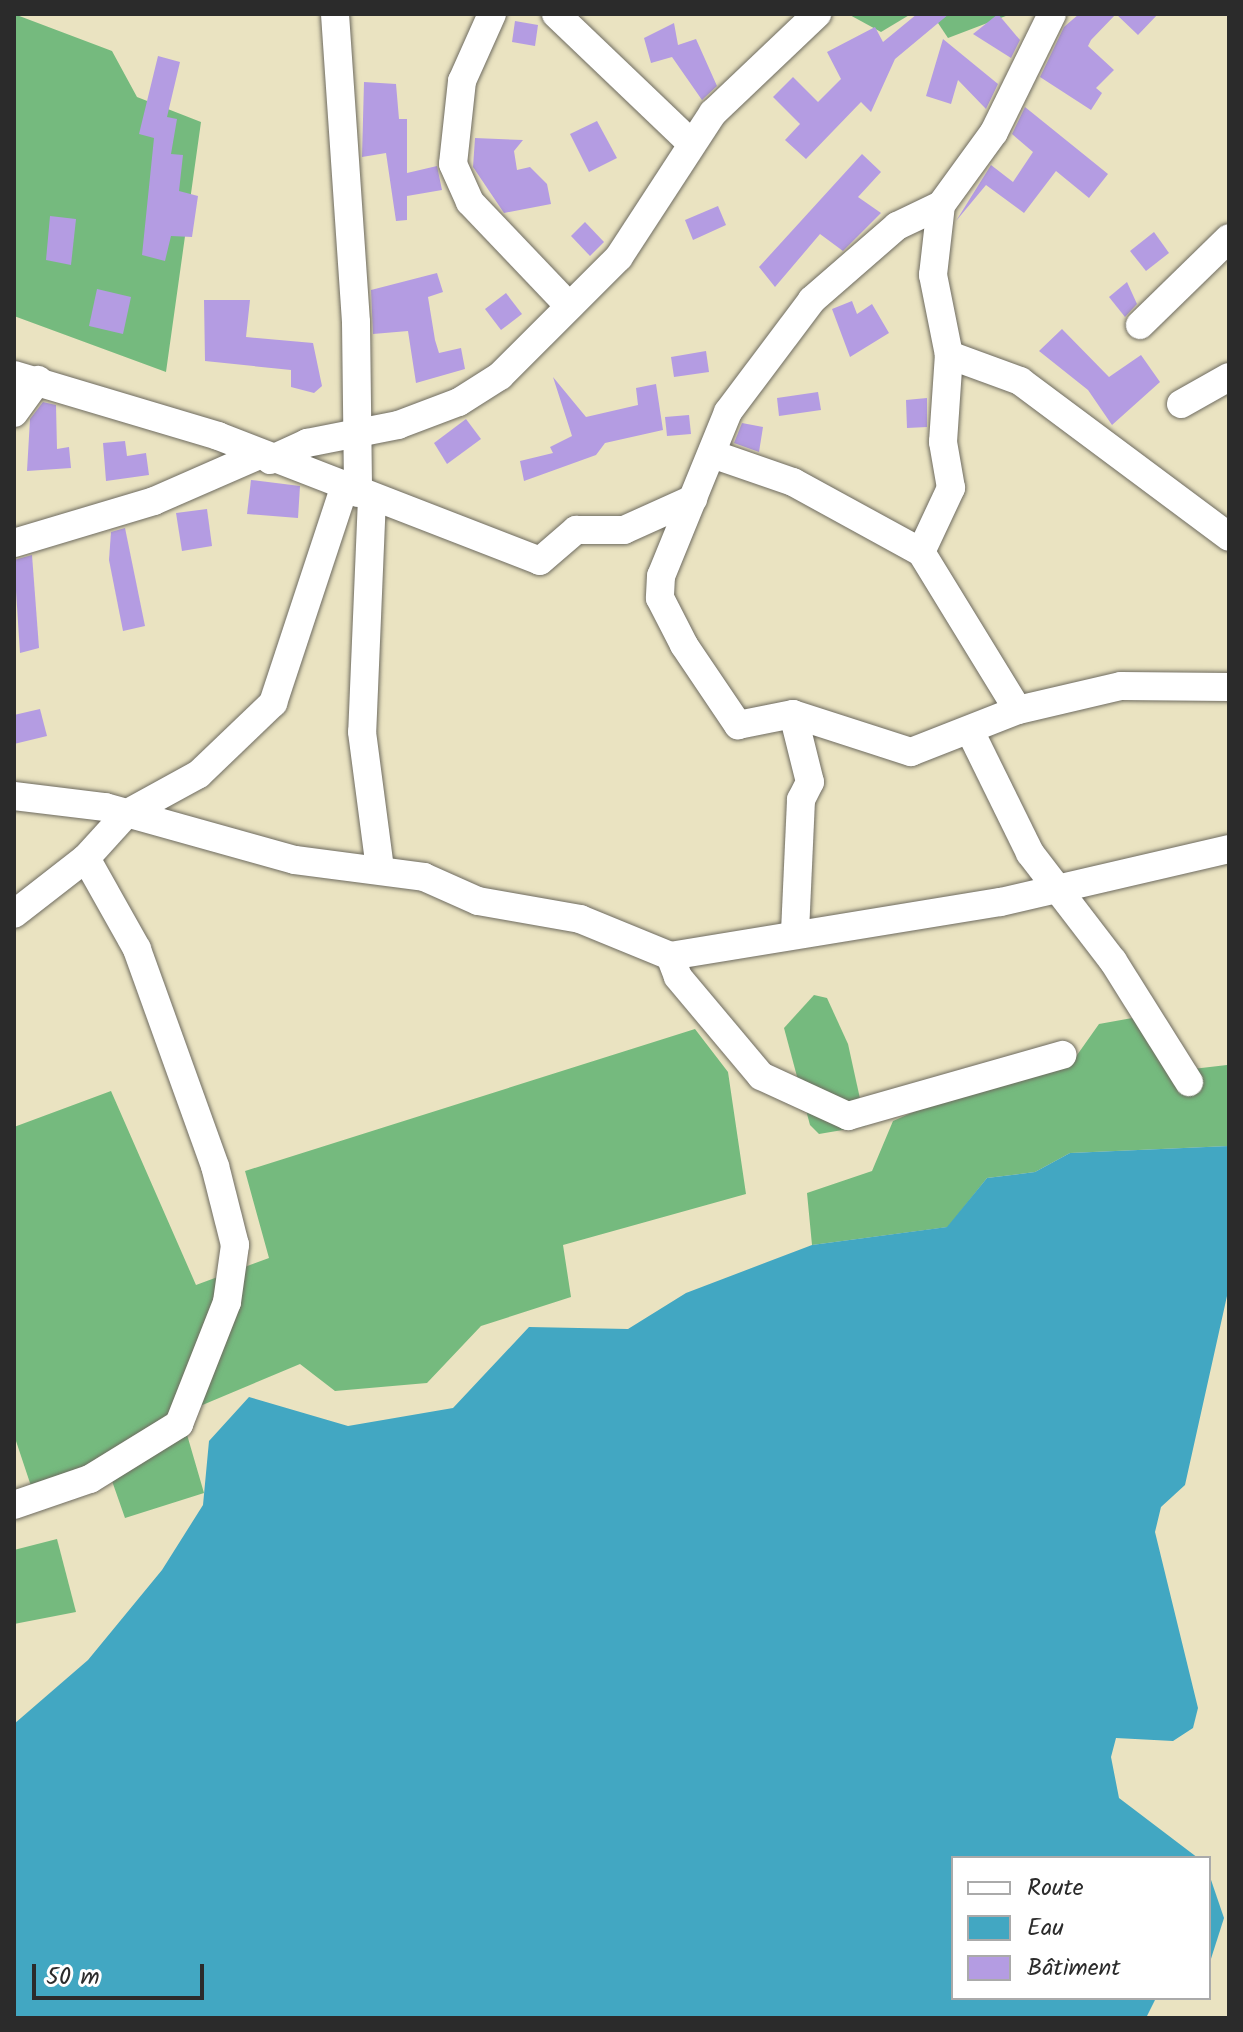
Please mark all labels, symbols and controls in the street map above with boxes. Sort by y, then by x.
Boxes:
legend [951,1856,1211,2000]
text: Route [1027,1869,1084,1908]
text: Eau [1027,1909,1064,1948]
scale bar [36,1948,208,1998]
text: Bâtiment [1027,1949,1121,1988]
text: 50 m [46,1958,100,1997]

